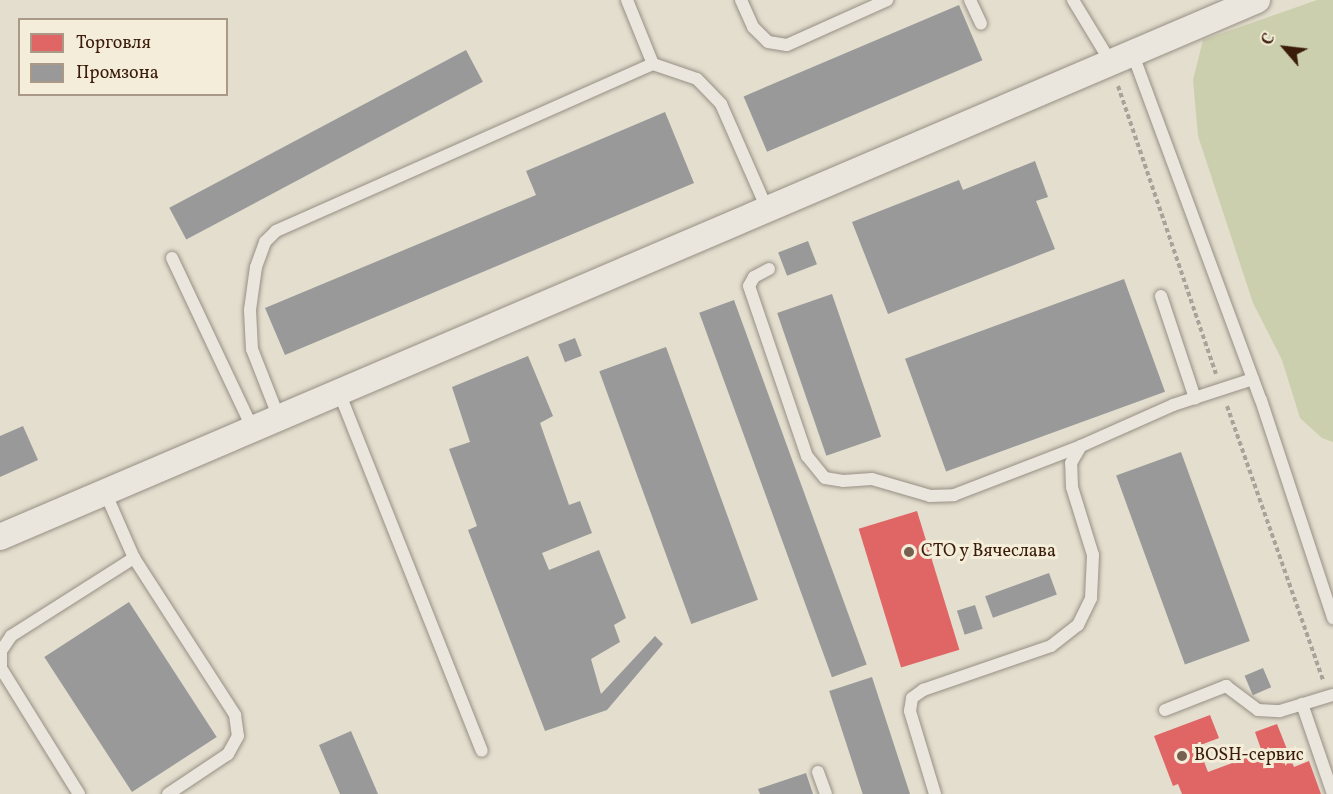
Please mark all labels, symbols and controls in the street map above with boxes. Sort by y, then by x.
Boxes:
legend [18,18,228,96]
north arrow [1255,18,1315,78]
text: С [1257,30,1281,49]
text: Торговля [76,31,151,56]
text: Промзона [76,61,159,86]
place label: СТО у Вячеслава [921,541,1057,563]
marker: СТО у Вячеслава [902,545,916,559]
place label: BOSH-сервис [1194,745,1304,767]
marker: BOSH-сервис [1175,749,1189,763]

